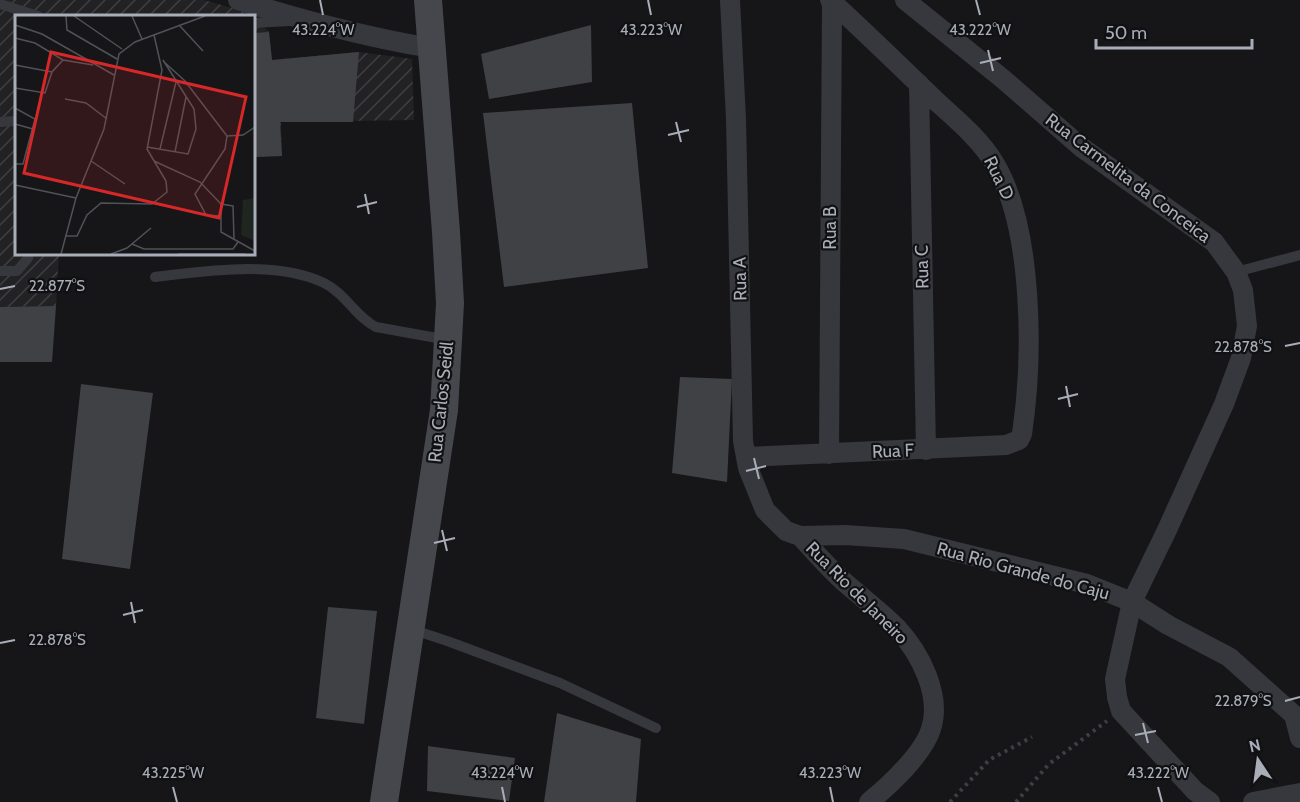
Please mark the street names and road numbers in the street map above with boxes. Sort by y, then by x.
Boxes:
street label: Rua Carmelita da Conceica [1041,109,1215,248]
street label: Rua D [979,153,1019,203]
street label: Rua B [819,206,841,250]
street label: Rua C [911,245,933,289]
street label: Rua A [729,257,751,301]
street label: Rua Carlos Seidl [424,340,458,464]
street label: Rua F [872,439,915,463]
street label: Rua Rio de Janeiro [801,537,913,649]
street label: Rua Rio Grande do Caju [934,537,1112,605]

